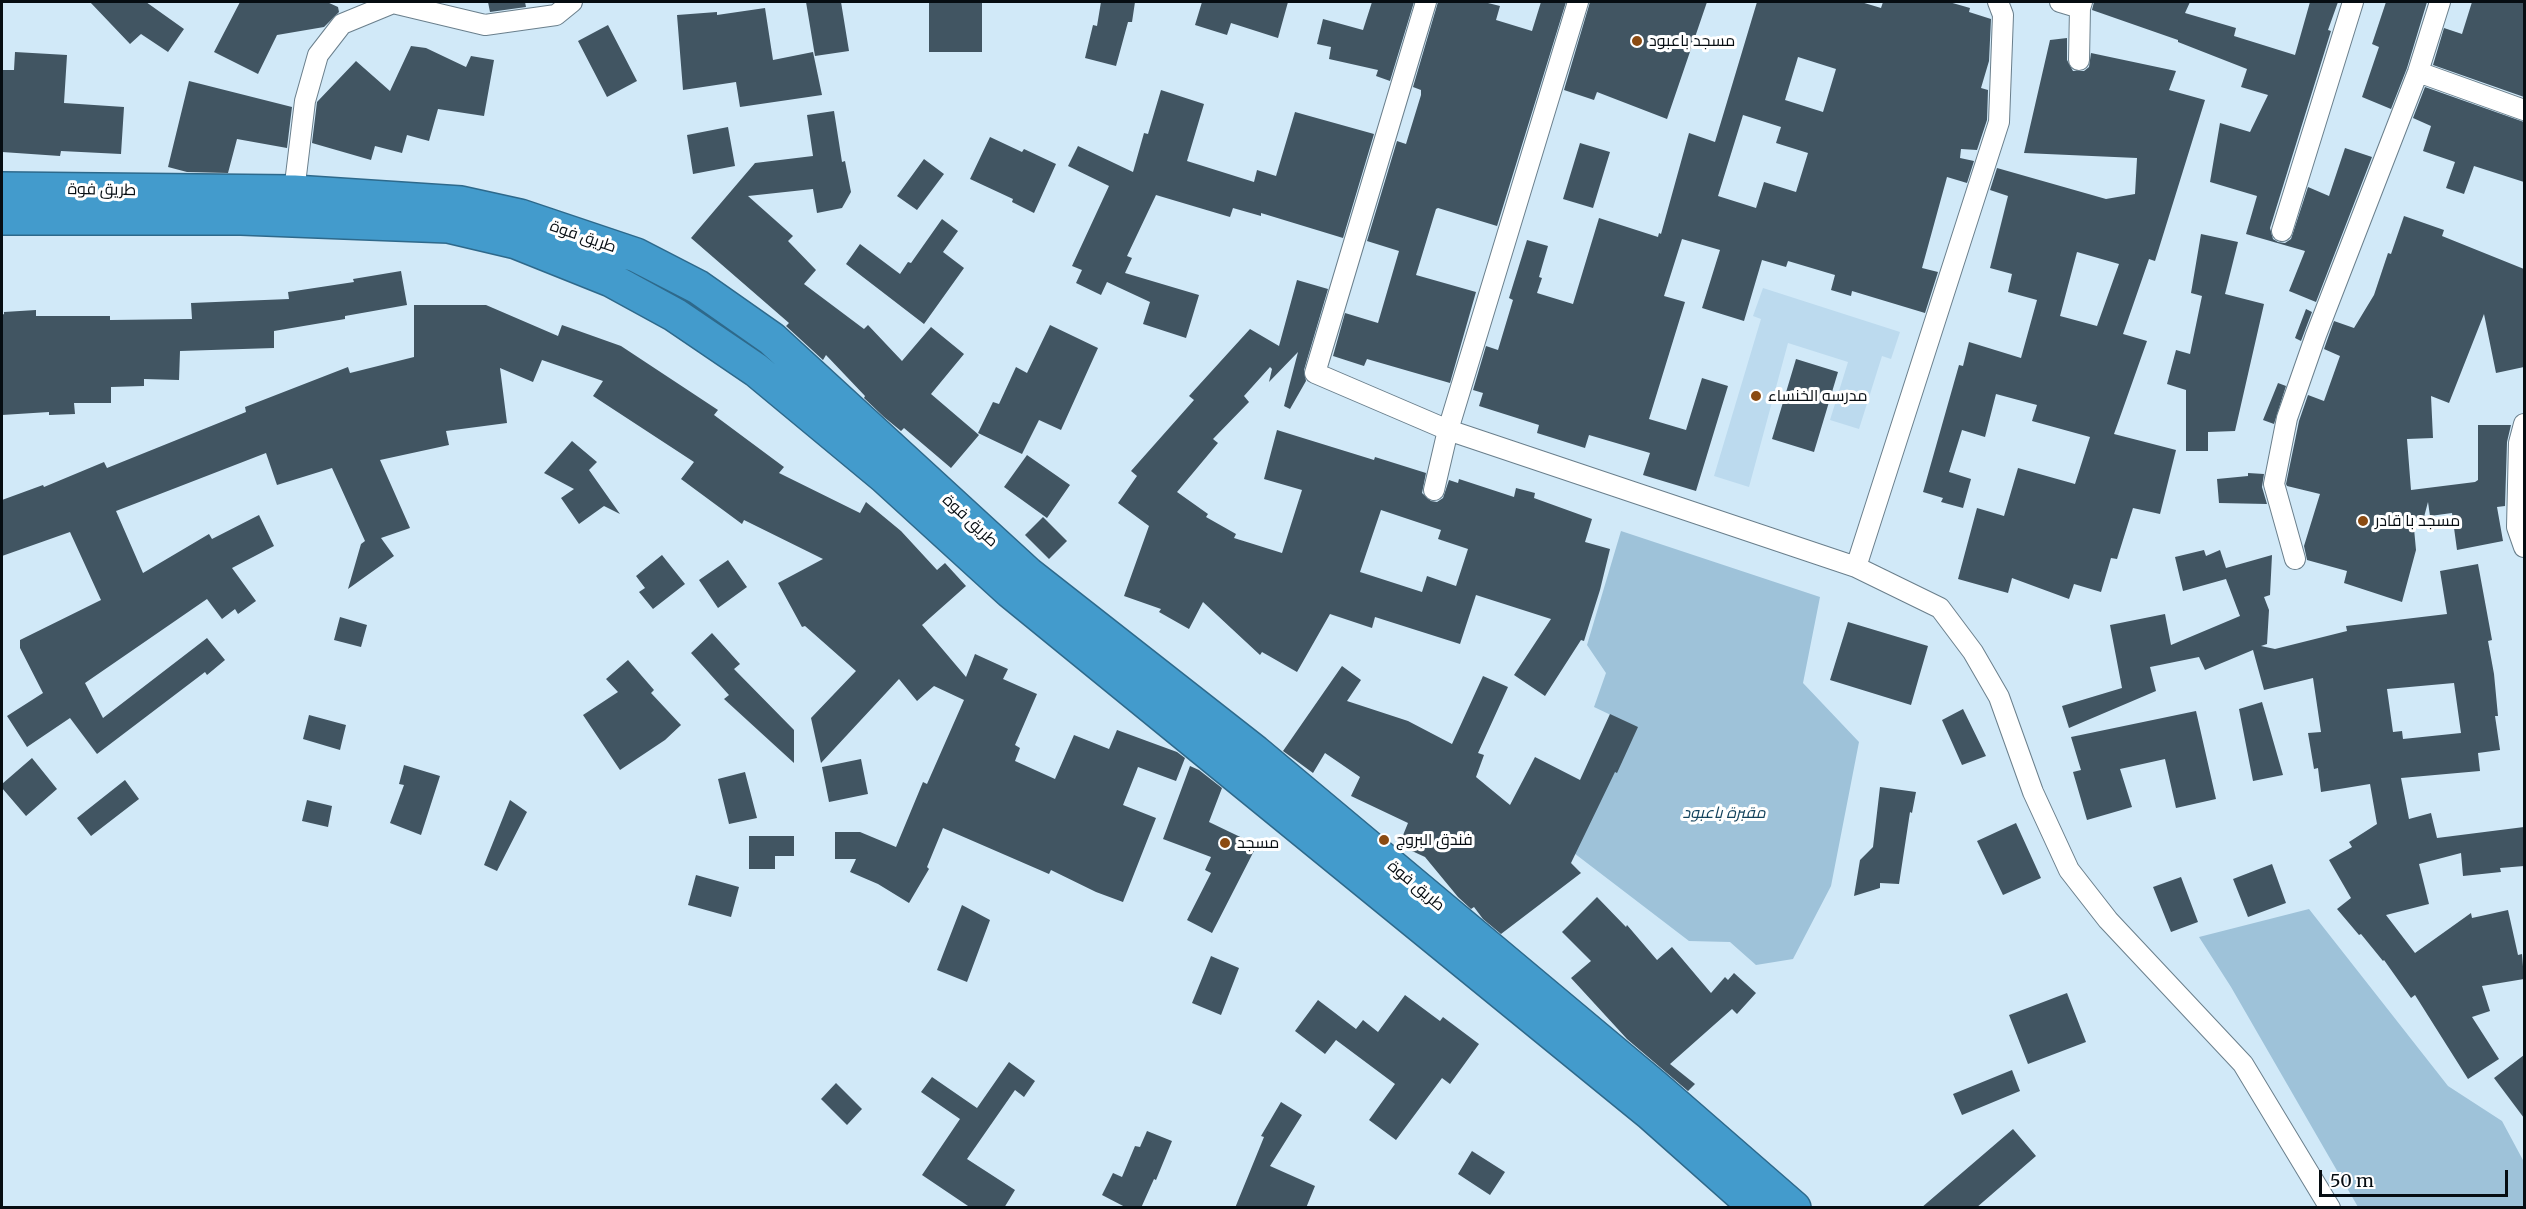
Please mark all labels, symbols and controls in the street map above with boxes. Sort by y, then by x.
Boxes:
place label: مسجد باعبود [1649,31,1735,51]
marker: مسجد باعبود [1630,34,1644,48]
street label: طريق فوة [68,180,136,200]
street label: طريق فوة [547,217,619,257]
place label: مدرسه الخنساء [1768,386,1868,406]
marker: مدرسه الخنساء [1749,389,1763,403]
street label: طريق فوة [938,491,1002,551]
place label: مسجد با قادر [2375,511,2460,531]
marker: مسجد با قادر [2356,514,2370,528]
park label: مقبرة باعبود [1682,803,1766,823]
place label: فندق البروج [1396,830,1473,850]
place label: مسجد [1237,833,1279,853]
marker: فندق البروج [1377,833,1391,847]
marker: مسجد [1218,836,1232,850]
street label: طريق فوة [1384,857,1448,915]
scale bar [2322,1158,2511,1196]
text: 50 m [2330,1169,2374,1192]

